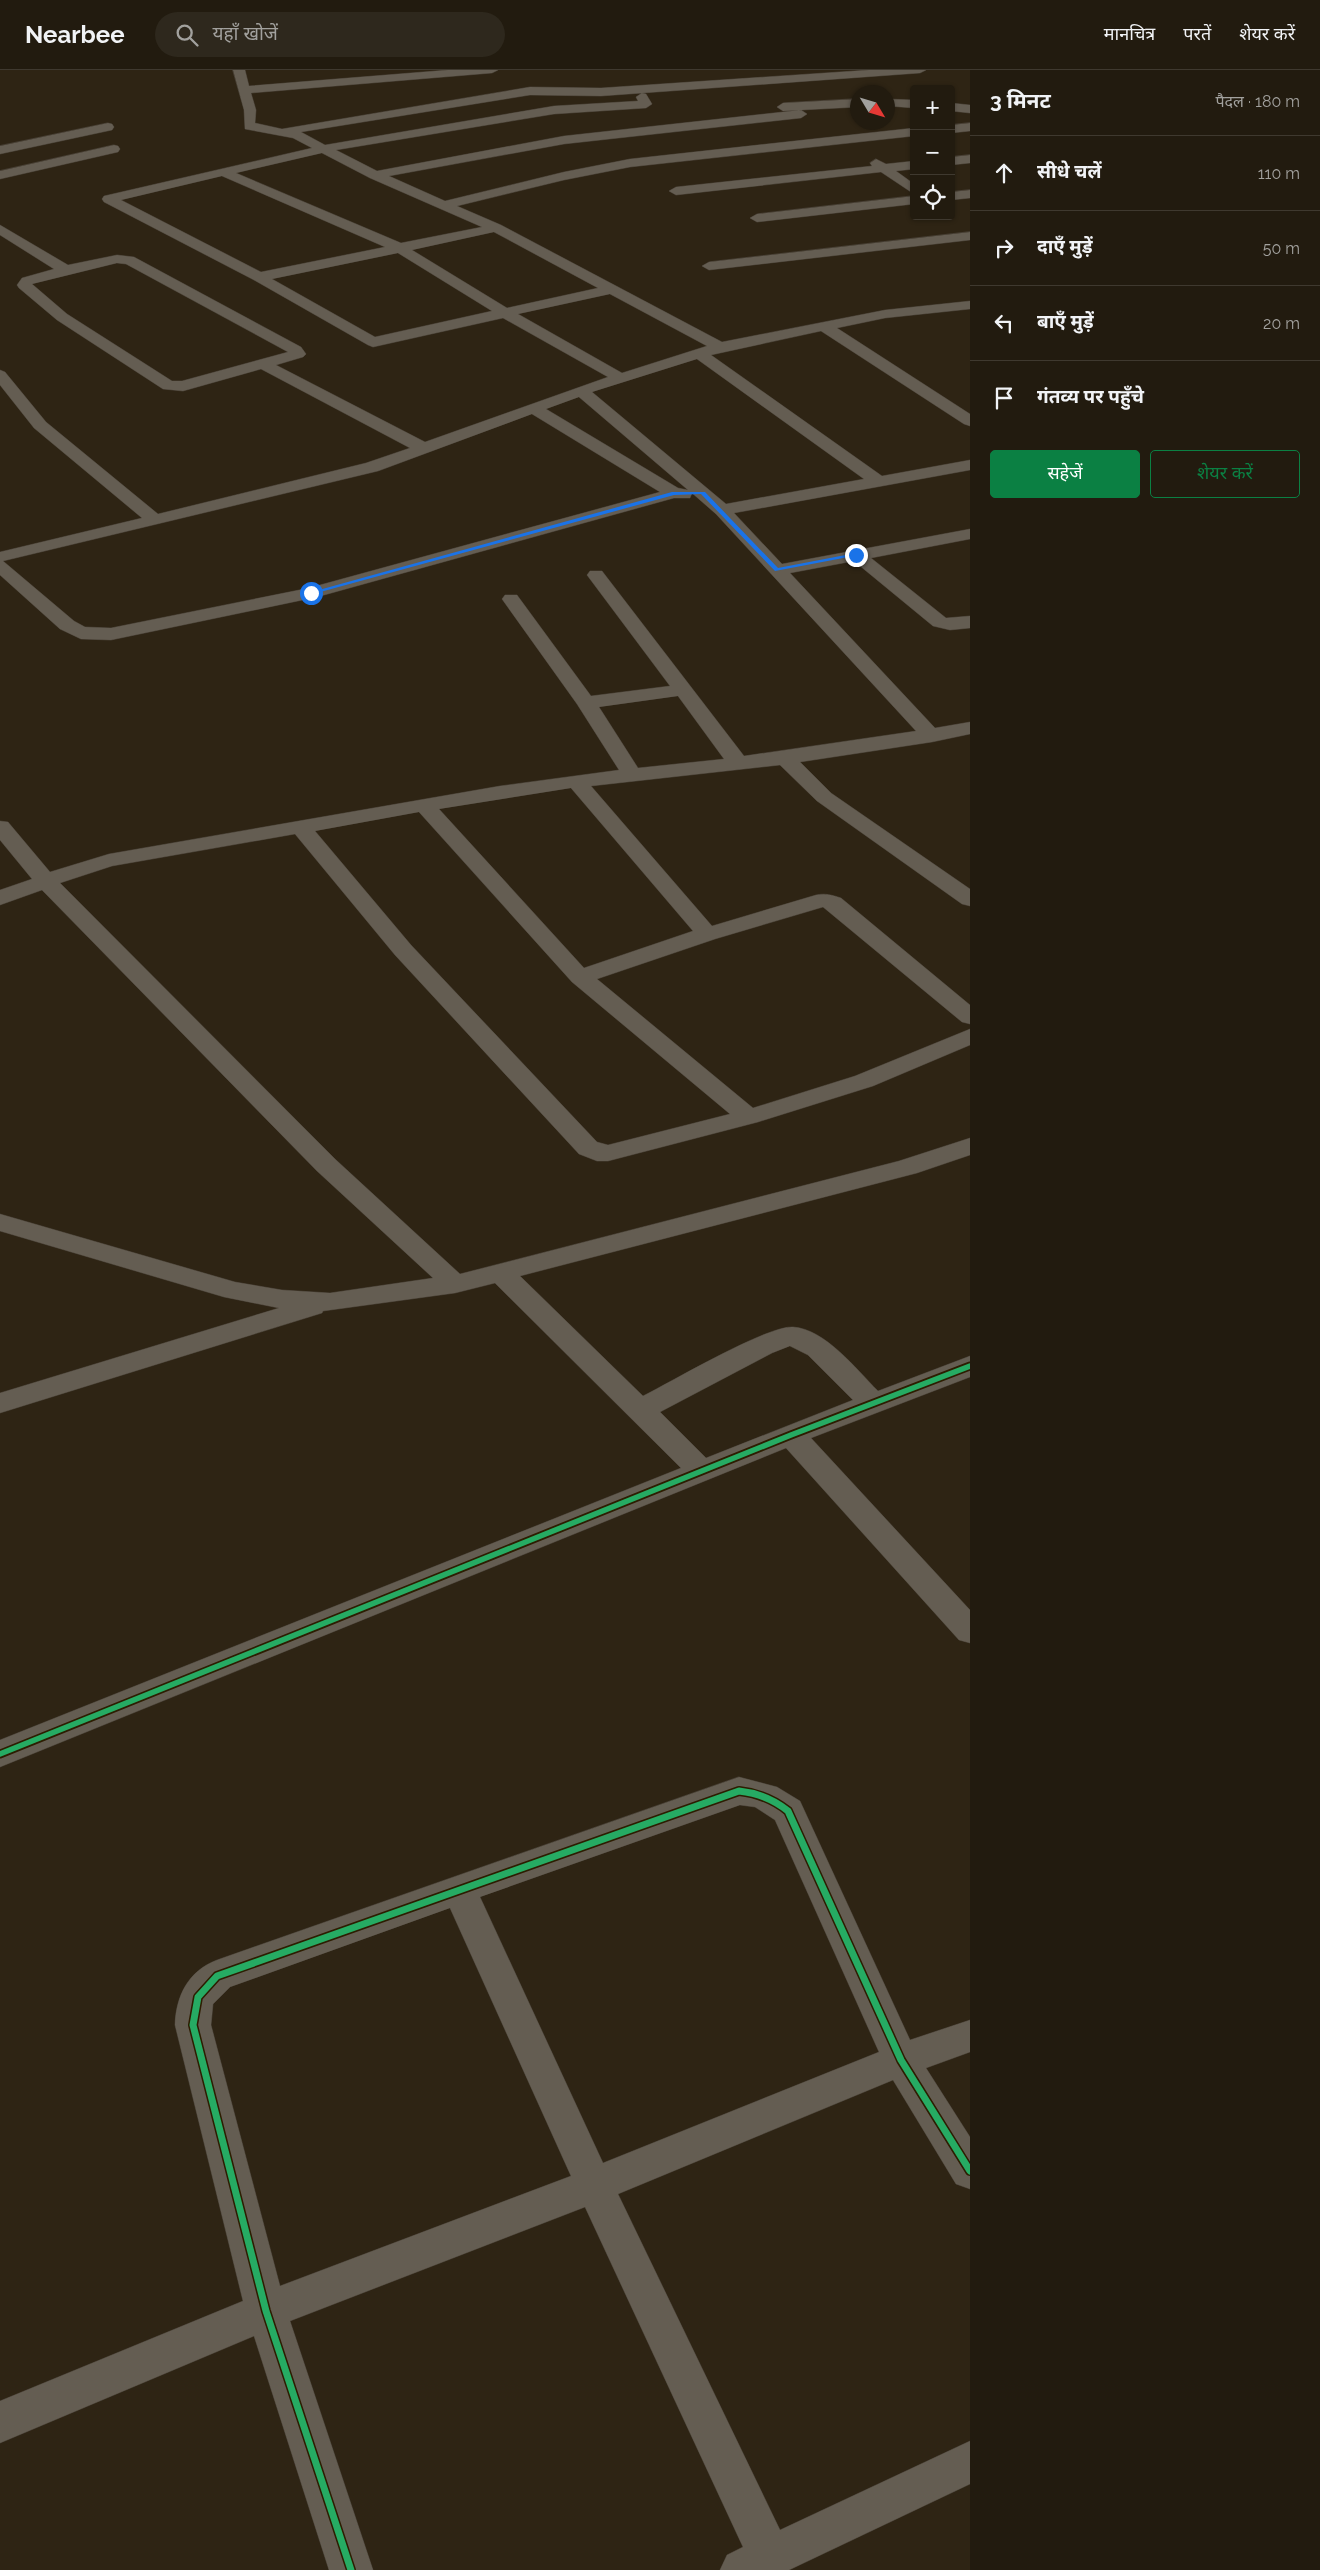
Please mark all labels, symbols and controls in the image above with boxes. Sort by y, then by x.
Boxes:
search box [155,12,505,57]
text: Nearbee [25,20,125,49]
icon: search [173,21,201,49]
text: यहाँ खोजें [213,22,278,44]
text: मानचित्र [1104,23,1155,44]
text: परतें [1183,23,1211,44]
text: शेयर करें [1239,23,1295,44]
north arrow [850,85,895,130]
map controls [910,85,955,220]
button: + [910,85,955,130]
text: 3 मिनट [990,88,1051,113]
text: पैदल · 180 m [1215,92,1300,111]
button: − [910,130,955,175]
icon: ahead [990,159,1018,187]
text: सीधे चलें [1037,160,1101,182]
text: 110 m [1258,164,1300,183]
button: locate [910,175,955,220]
icon: right [990,234,1018,262]
text: दाएँ मुड़ें [1037,235,1093,257]
text: 50 m [1263,239,1300,258]
icon: left [990,309,1018,337]
text: बाएँ मुड़ें [1037,310,1094,332]
text: 20 m [1263,314,1300,333]
icon: arrive [990,384,1018,412]
text: गंतव्य पर पहुँचे [1037,385,1144,407]
button: सहेजें [990,450,1140,498]
button: शेयर करें [1150,450,1300,498]
route end [845,544,868,567]
route start [300,582,323,605]

